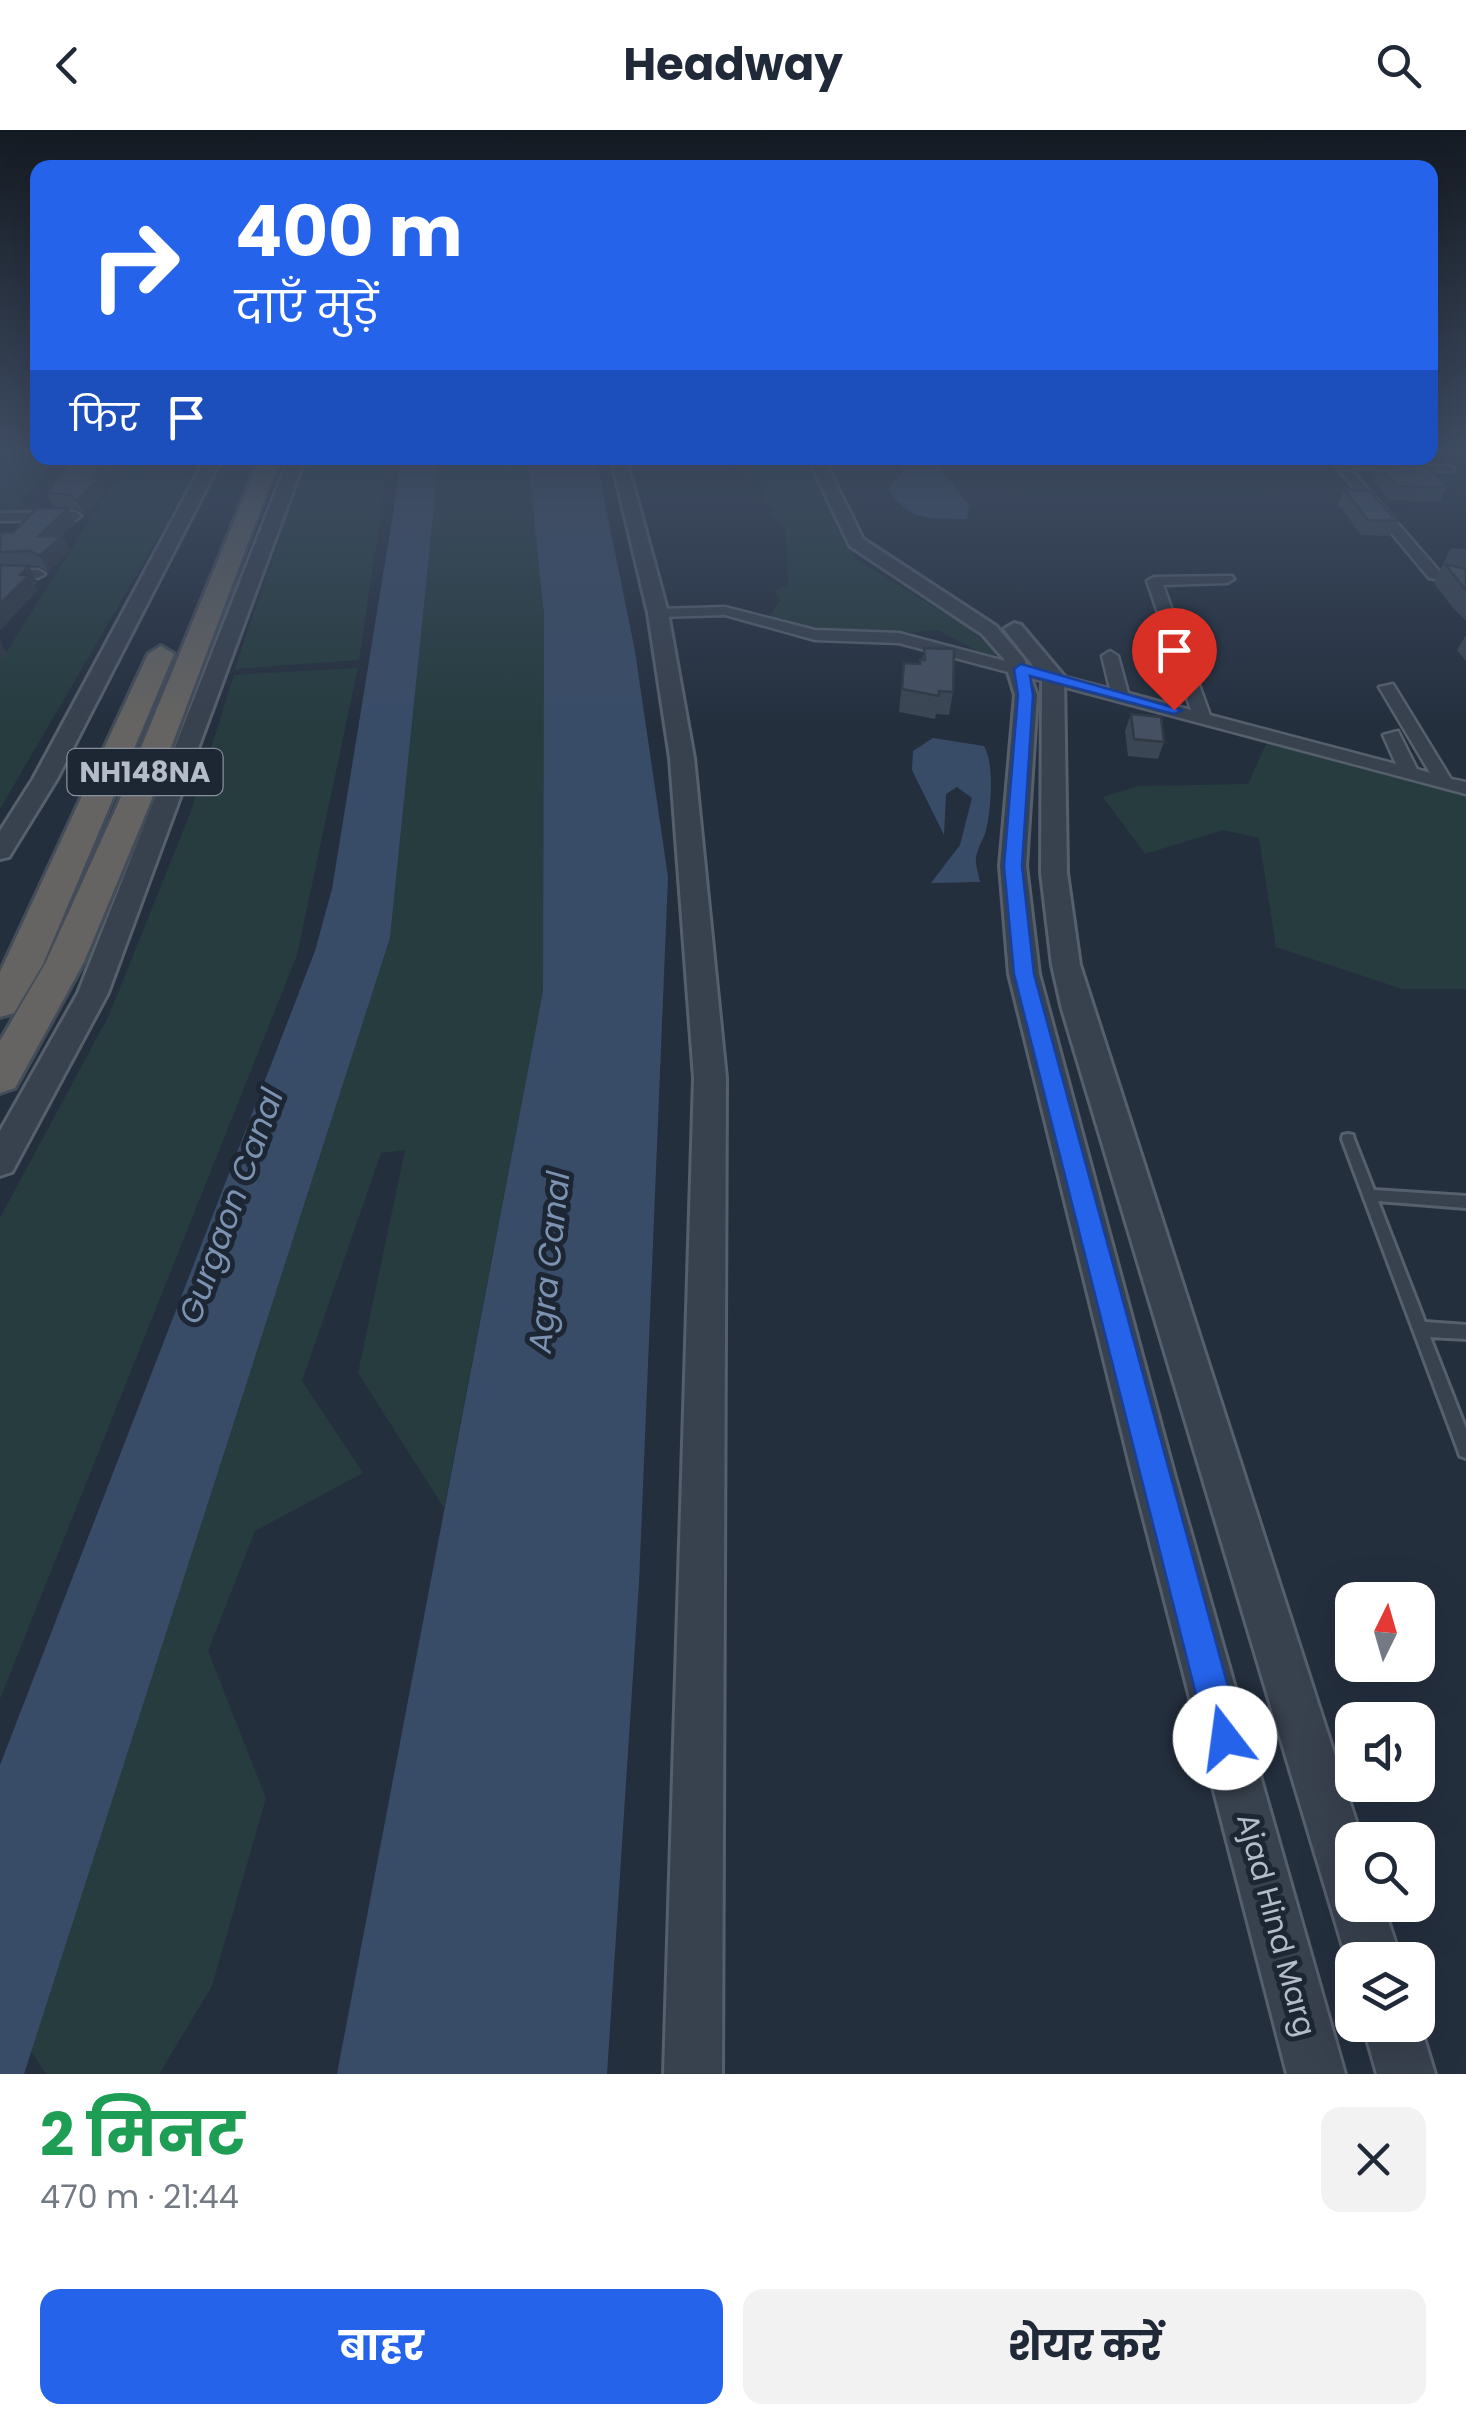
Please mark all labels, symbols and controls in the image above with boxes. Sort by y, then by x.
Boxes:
text: Headway [623,33,843,96]
icon: back [40,38,95,93]
icon: search [1371,38,1426,93]
text: 400 m [235,182,463,281]
icon: right [70,200,200,330]
text: दाएँ मुड़ें [235,276,378,339]
icon: arrive [159,390,214,445]
text: फिर [70,391,139,444]
pin [1132,608,1217,711]
icon: arrive [1147,623,1202,678]
road number: NH148NA [68,749,222,795]
water label: Gurgaon Canal [167,1082,294,1330]
water label: Agra Canal [516,1169,580,1356]
north arrow [1335,1582,1435,1682]
map controls [1335,1582,1435,2042]
position arrow [1173,1686,1277,1790]
button: sound [1335,1702,1435,1802]
street label: Ajad Hind Marg [1226,1808,1327,2041]
button: search [1335,1822,1435,1922]
button: layers [1335,1942,1435,2042]
text: 2 मिनट [40,2093,245,2177]
button: close [1321,2107,1426,2212]
text: 470 m · 21:44 [40,2174,239,2219]
button: बाहर [40,2289,723,2404]
button: शेयर करें [743,2289,1426,2404]

